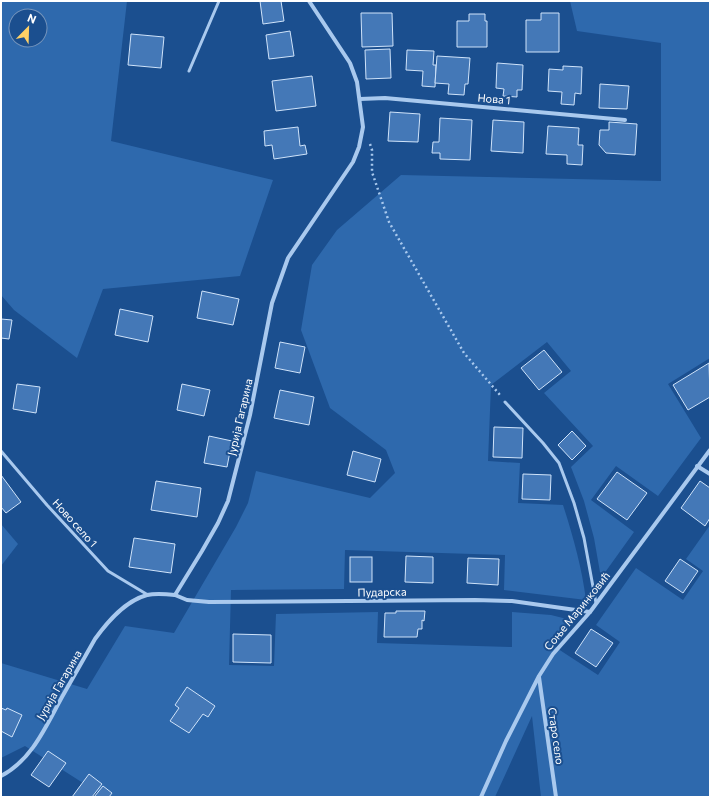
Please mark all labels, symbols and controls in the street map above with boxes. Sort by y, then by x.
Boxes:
north arrow [8,8,48,48]
text: N [26,11,38,26]
street label: Нова 1 [477,91,511,106]
street label: Јурија Гагарина [224,377,256,457]
street label: Ново село 1 [50,496,100,549]
street label: Соње Маринковић [541,569,612,652]
street label: Пударска [357,585,407,598]
street label: Јурија Гагарина [33,648,85,722]
street label: Старо село [546,707,567,766]

